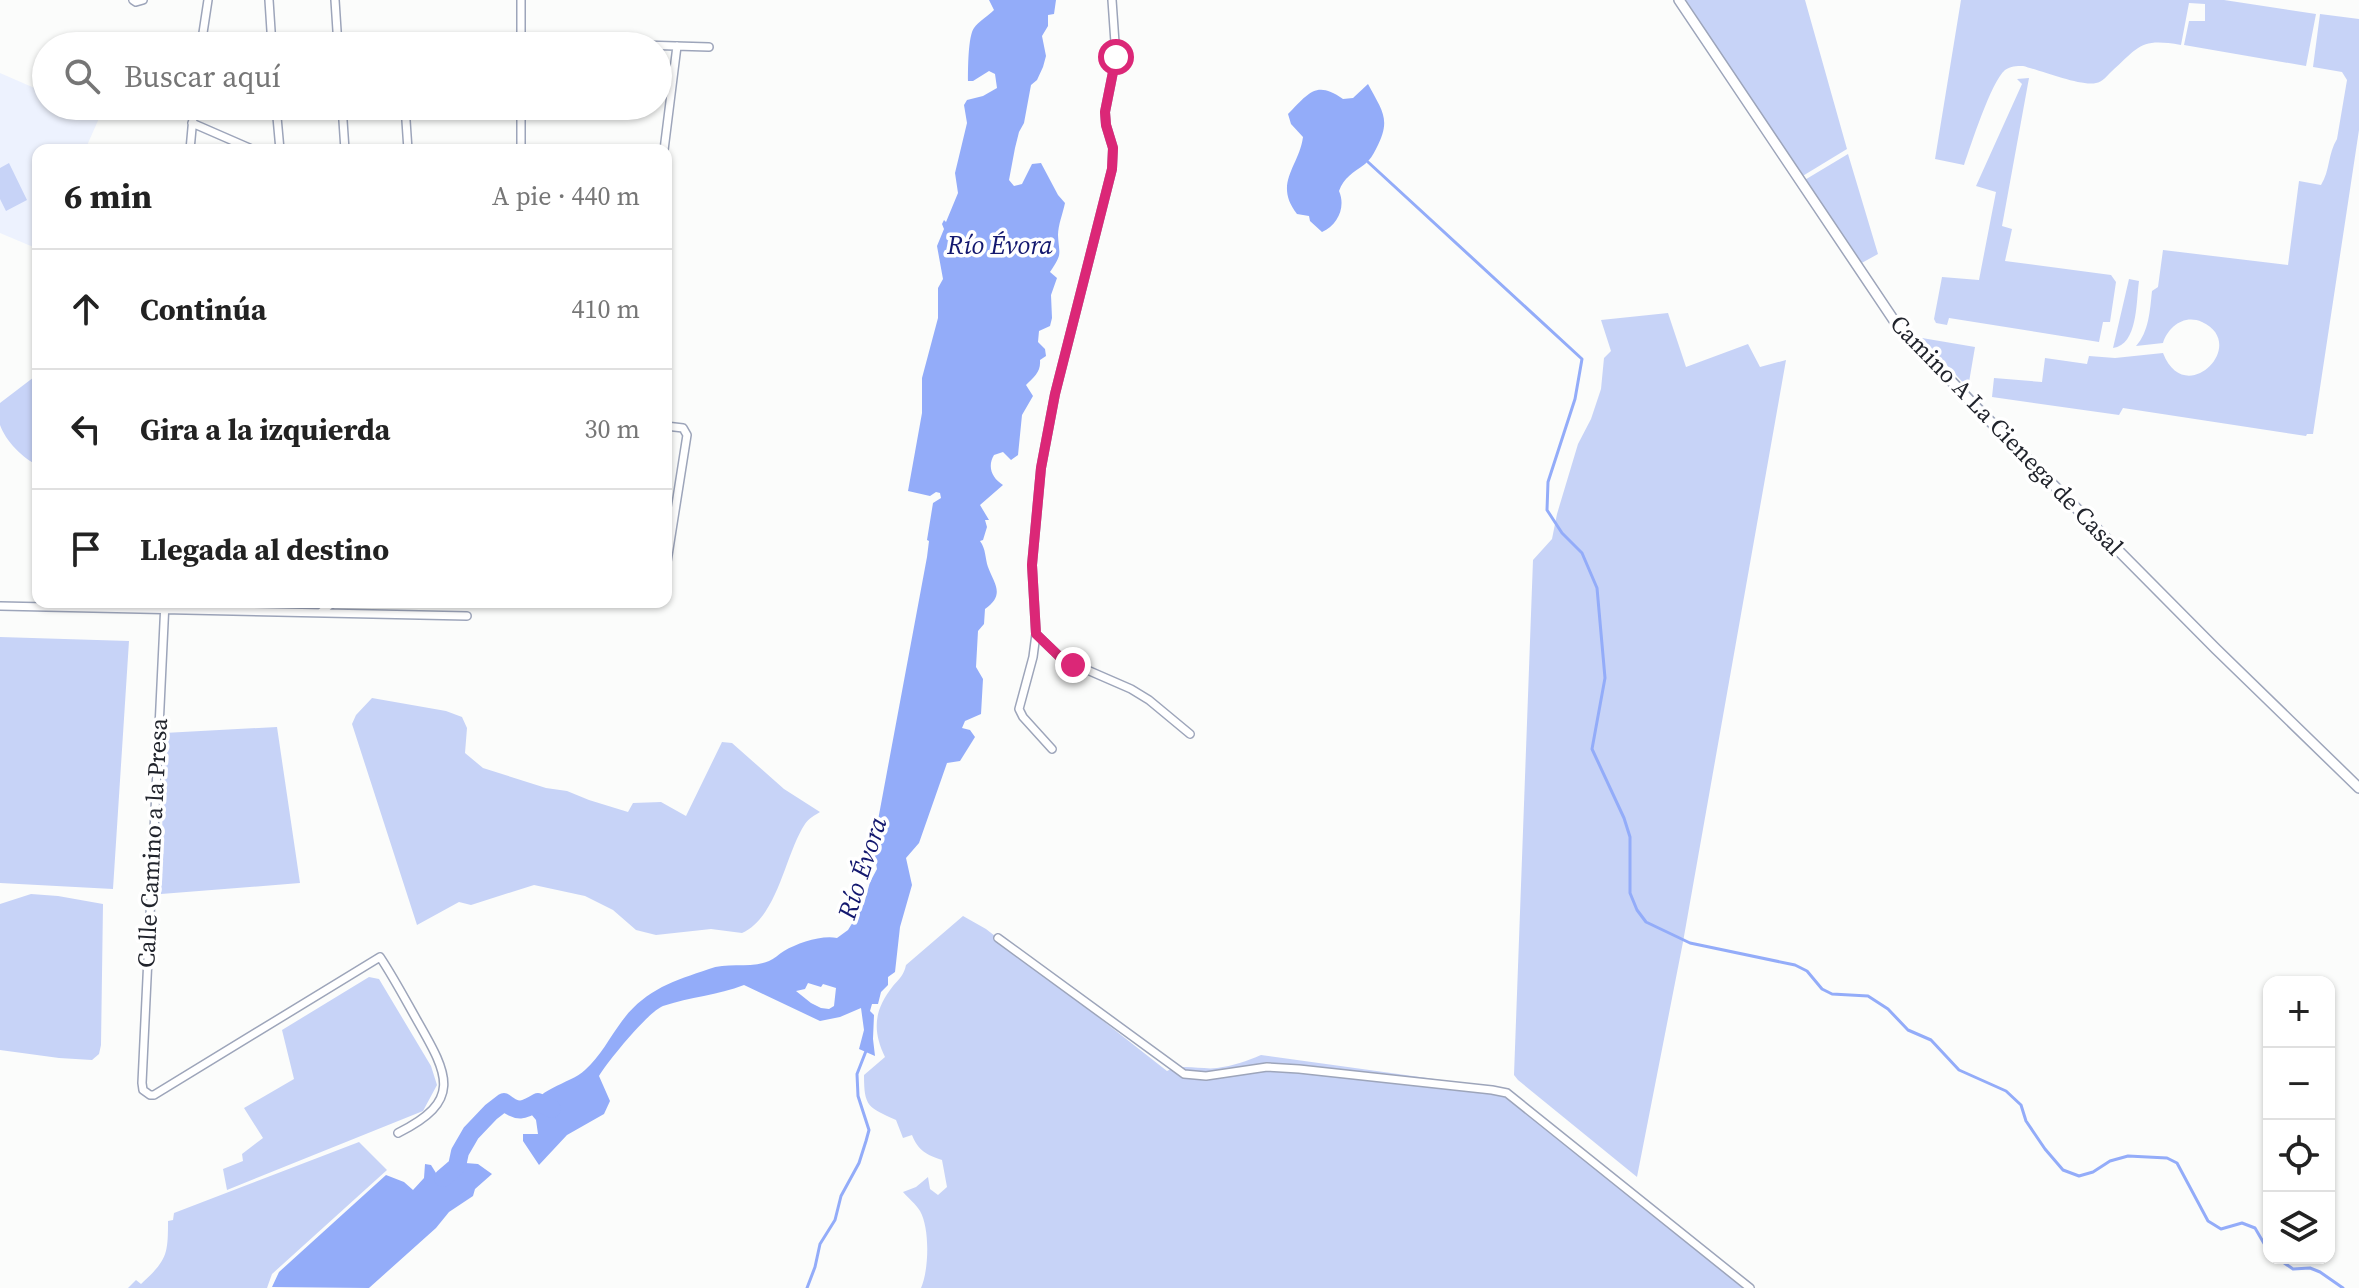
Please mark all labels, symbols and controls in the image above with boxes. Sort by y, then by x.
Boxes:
search box [32,32,672,120]
route start [1098,39,1134,75]
icon: search [60,54,104,98]
text: Buscar aquí [124,56,281,97]
text: 6 min [64,173,152,219]
text: A pie · 440 m [492,178,640,214]
water label: Río Évora [946,227,1053,263]
icon: ahead [64,287,108,331]
text: Continúa [140,289,267,330]
text: 410 m [572,291,640,327]
street label: Camino A La Cienega de Casal [1883,307,2131,563]
icon: left [64,407,108,451]
text: Gira a la izquierda [140,409,390,450]
text: 30 m [585,411,640,447]
icon: arrive [64,527,108,571]
text: Llegada al destino [140,529,389,570]
route end [1055,647,1091,683]
street label: Calle Camino a la Presa [129,717,175,969]
water label: Río Évora [828,812,896,925]
map controls [2263,976,2335,1264]
button: + [2263,976,2335,1048]
button: − [2263,1048,2335,1120]
button: locate [2263,1120,2335,1192]
button: layers [2263,1192,2335,1264]

